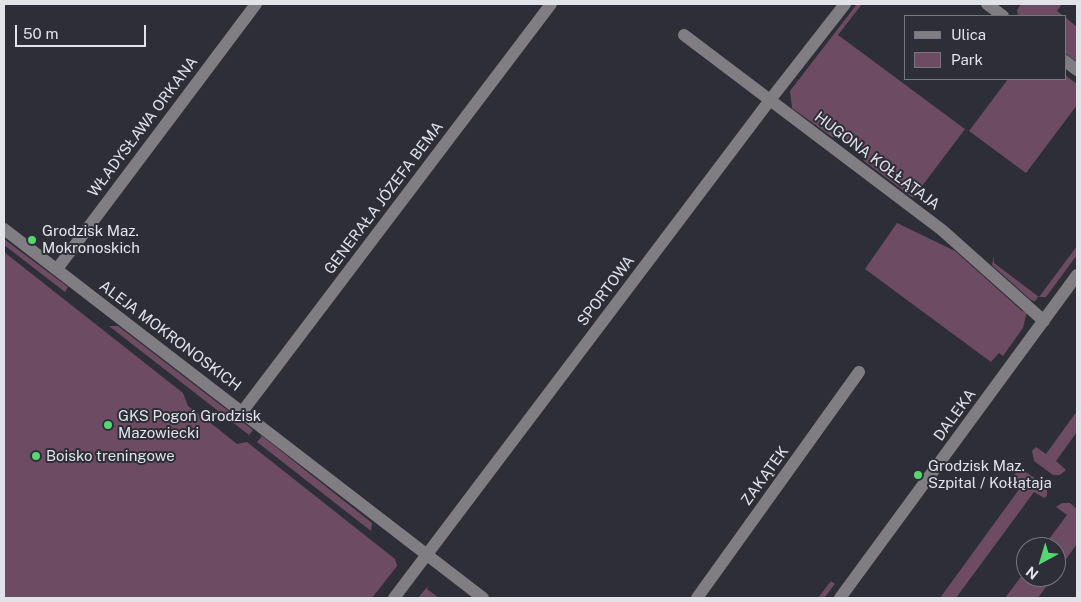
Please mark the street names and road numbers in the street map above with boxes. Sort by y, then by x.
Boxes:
street label: WŁADYSŁAWA ORKANA [84,53,202,201]
street label: HUGONA KOŁŁĄTAJA [811,108,943,214]
street label: GENERAŁA JÓZEFA BEMA [321,118,447,278]
street label: SPORTOWA [574,252,638,330]
street label: ALEJA MOKRONOSKICH [96,277,244,395]
street label: DALEKA [930,386,980,444]
street label: ZAKĄTEK [738,443,792,509]

